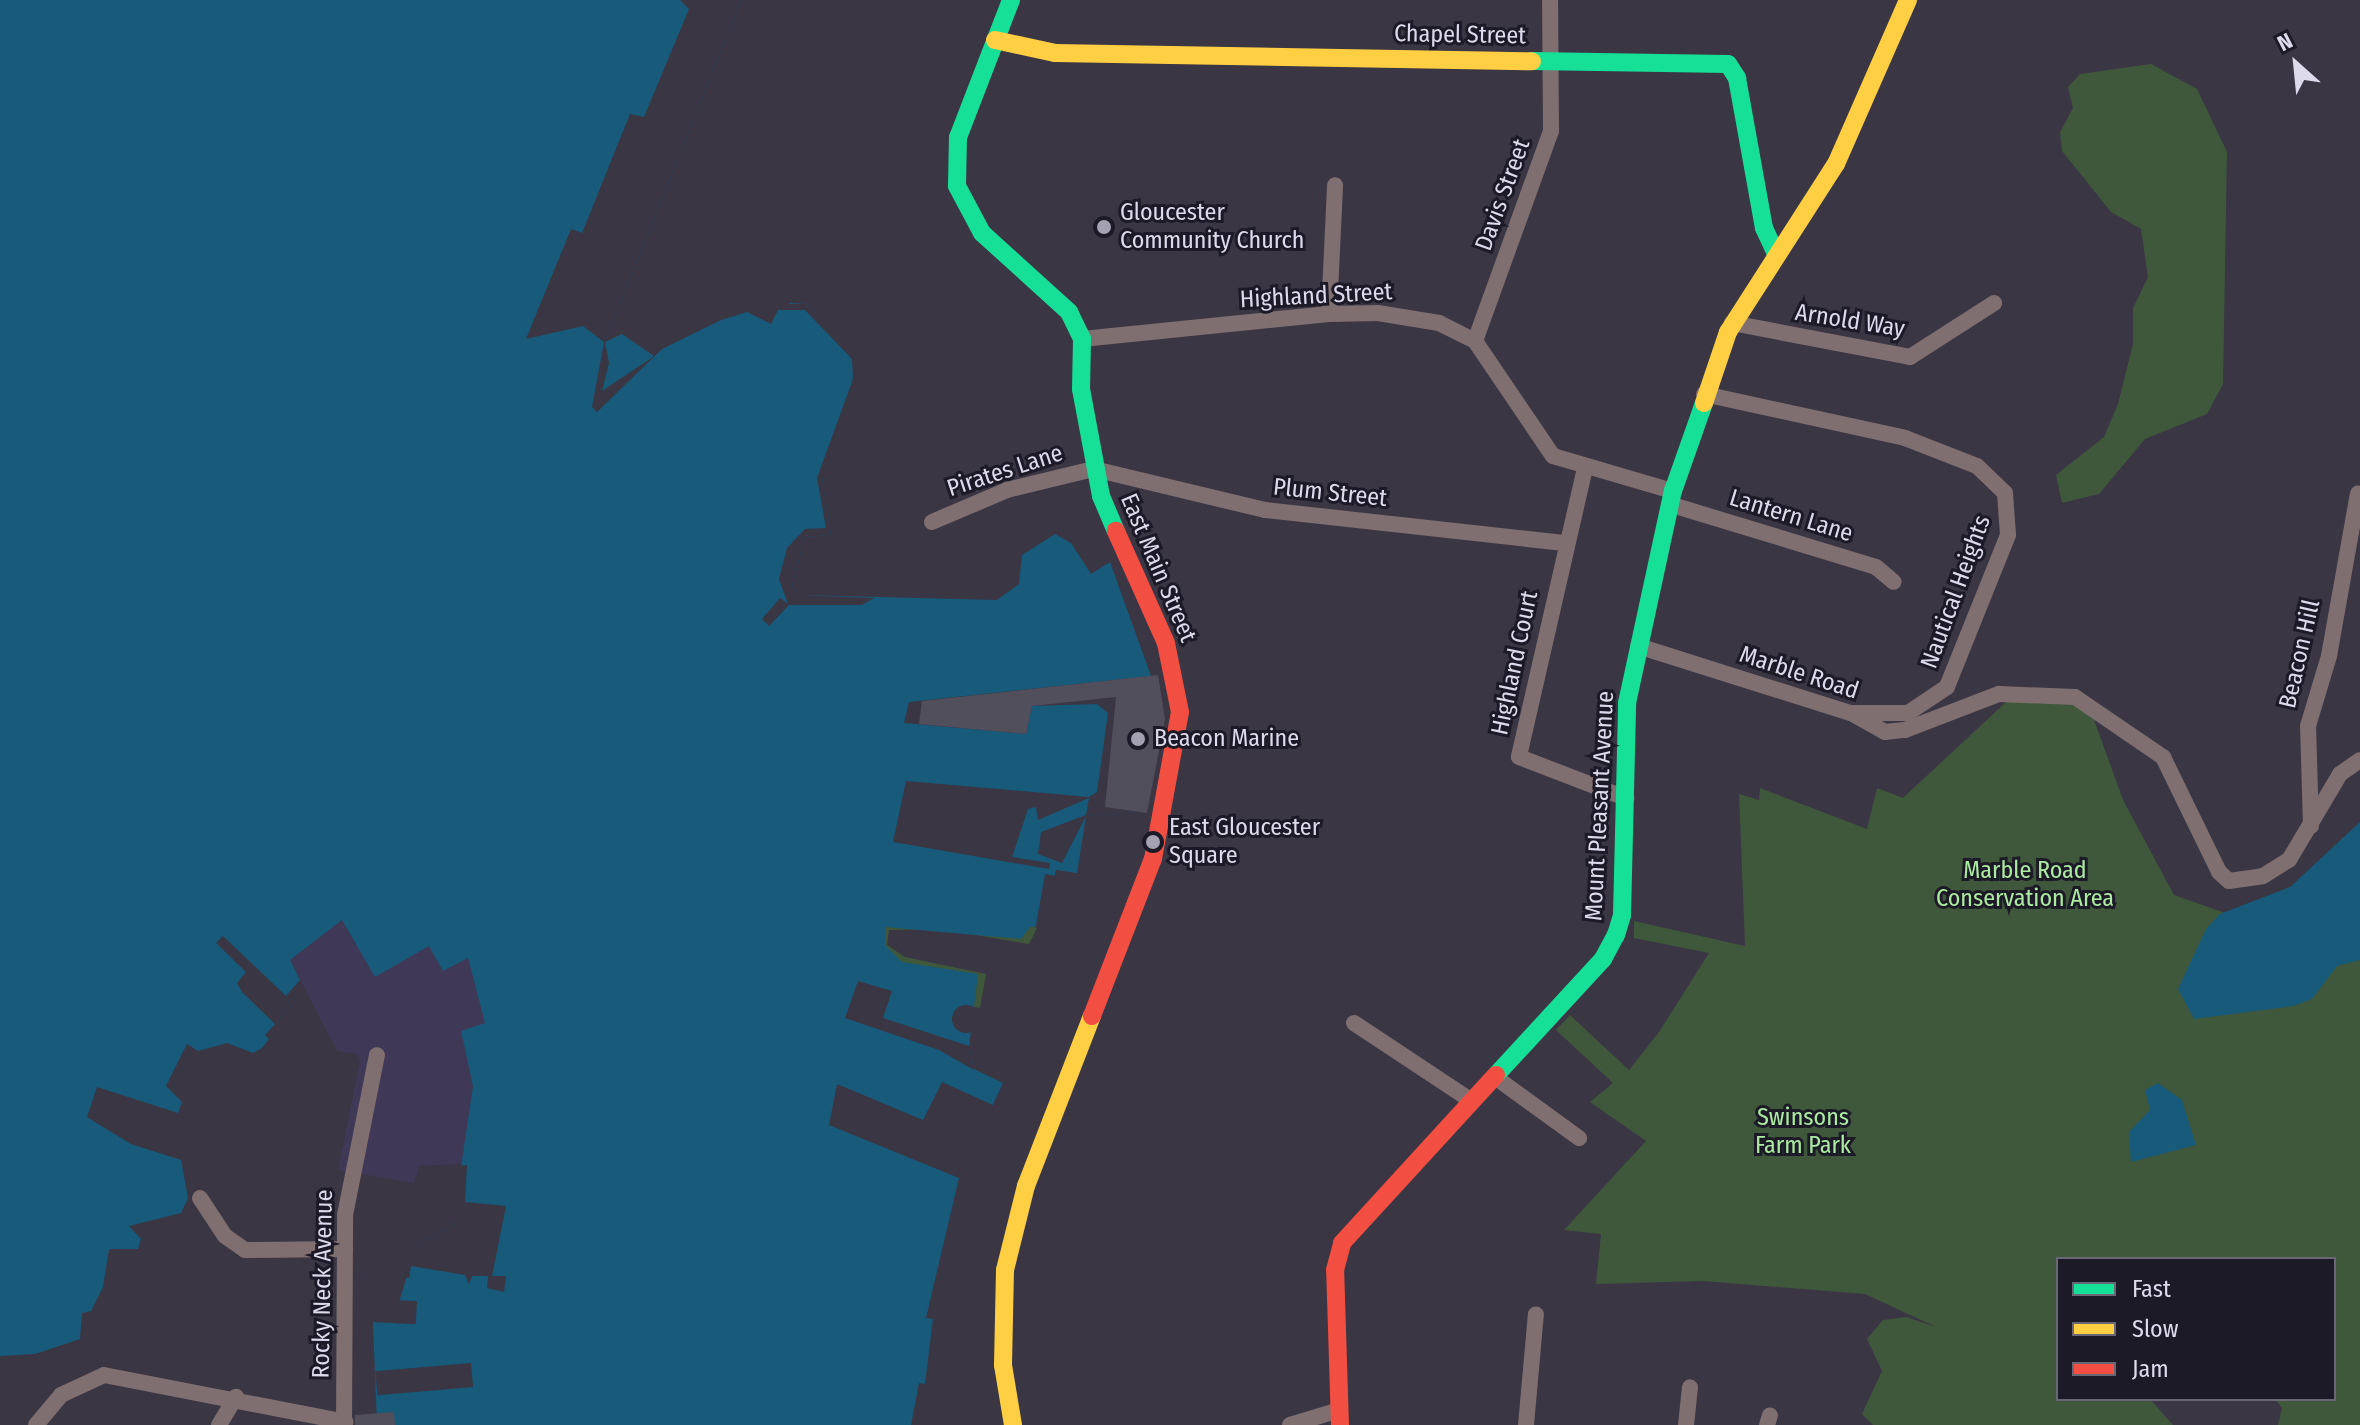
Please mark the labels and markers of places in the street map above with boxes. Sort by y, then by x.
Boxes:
place label: Gloucester Community Church [1120,199,1304,255]
marker: Gloucester Community Church [1095,218,1113,236]
place label: Beacon Marine [1154,725,1299,753]
marker: Beacon Marine [1129,730,1147,748]
place label: East Gloucester Square [1169,814,1320,870]
marker: East Gloucester Square [1144,833,1162,851]

